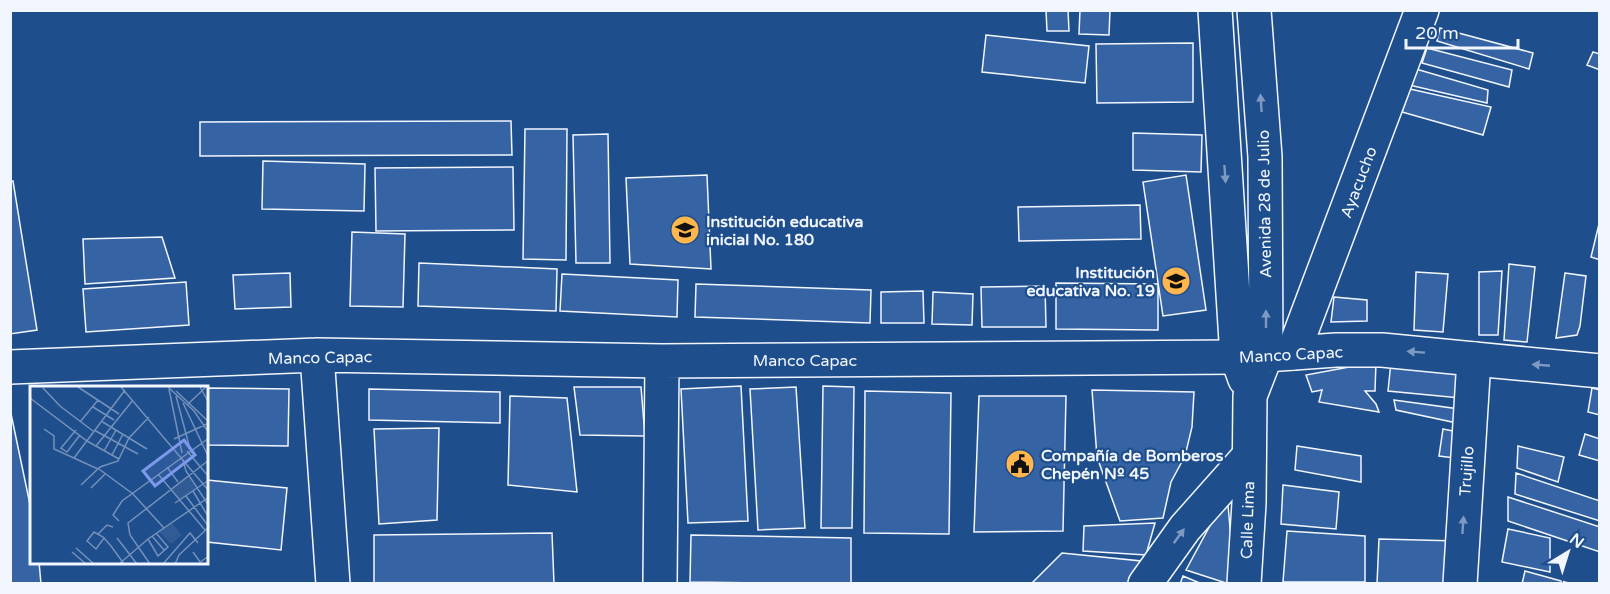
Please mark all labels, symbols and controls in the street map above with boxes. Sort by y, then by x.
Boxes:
scale bar [1406,12,1518,50]
text: 20 m [1415,22,1459,44]
one-way arrow [1256,94,1266,113]
street label: Avenida 28 de Julio [1254,130,1276,278]
street label: Ayacucho [1336,144,1382,221]
one-way arrow [1221,164,1230,183]
place label: Institución educativa inicial No. 180 [706,212,864,250]
school or university icon: Institución educativa inicial No. 180 [669,214,701,246]
place label: Institución educativa No. 19 [1027,263,1155,301]
school or university icon: Institución educativa No. 19 [1160,265,1192,297]
one-way arrow [1261,309,1271,328]
street label: Manco Capac [1238,342,1344,368]
street label: Manco Capac [268,347,372,369]
one-way arrow [1406,348,1425,357]
street label: Manco Capac [753,351,857,371]
one-way arrow [1532,360,1551,370]
inset map [30,386,208,564]
street label: Trujillo [1455,445,1479,497]
place label: Compañía de Bomberos Chepén Nº 45 [1041,446,1224,484]
public building icon: Compañía de Bomberos Chepén Nº 45 [1004,448,1036,480]
street label: Calle Lima [1237,481,1259,559]
one-way arrow [1458,516,1467,535]
north arrow [1538,522,1598,582]
one-way arrow [1173,528,1185,544]
text: N [1565,529,1588,553]

